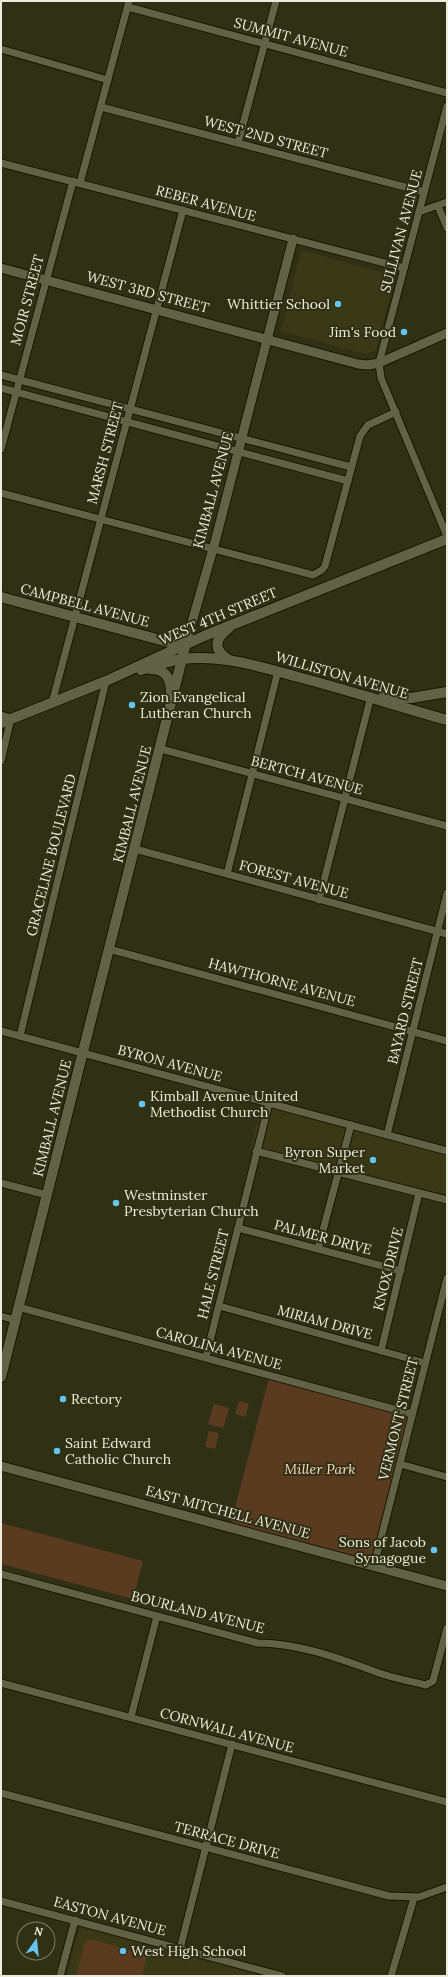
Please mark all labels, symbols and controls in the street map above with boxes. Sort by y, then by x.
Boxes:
street label: SUMMIT AVENUE [232,13,350,61]
street label: WEST 2ND STREET [202,112,330,162]
street label: SULLIVAN AVENUE [376,167,426,295]
street label: REBER AVENUE [154,181,258,225]
street label: MOIR STREET [6,253,48,347]
street label: WEST 3RD STREET [85,267,211,317]
place label: Whittier School [227,295,330,313]
marker: Whittier School [333,299,343,309]
place label: Jim's Food [328,323,396,341]
marker: Jim's Food [399,327,409,337]
street label: MARSH STREET [83,400,127,506]
street label: KIMBALL AVENUE [189,429,237,550]
street label: CAMPBELL AVENUE [19,579,152,631]
street label: WEST 4TH STREET [156,583,280,649]
street label: WILLISTON AVENUE [273,647,411,703]
place label: Zion Evangelical Lutheran Church [140,688,252,722]
marker: Zion Evangelical Lutheran Church [127,700,137,710]
street label: KIMBALL AVENUE [109,743,155,864]
street label: BERTCH AVENUE [249,751,365,799]
street label: GRACELINE BOULEVARD [22,772,80,938]
street label: FOREST AVENUE [237,856,351,902]
street label: HAWTHORNE AVENUE [206,954,358,1010]
street label: BAYARD STREET [383,956,427,1066]
street label: BYRON AVENUE [116,1040,224,1086]
street label: KIMBALL AVENUE [29,1057,75,1178]
place label: Kimball Avenue United Methodist Church [150,1087,298,1121]
marker: Kimball Avenue United Methodist Church [137,1099,147,1109]
place label: Byron Super Market [285,1143,366,1177]
marker: Byron Super Market [368,1155,378,1165]
place label: Westminster Presbyterian Church [124,1186,259,1220]
marker: Westminster Presbyterian Church [111,1198,121,1208]
street label: PALMER DRIVE [272,1215,374,1259]
street label: KNOX DRIVE [369,1225,407,1313]
street label: HALE STREET [193,1227,233,1321]
street label: MIRIAM DRIVE [275,1301,375,1343]
street label: CAROLINA AVENUE [154,1322,284,1374]
street label: VERMONT STREET [374,1356,422,1483]
place label: Rectory [71,1390,122,1408]
marker: Rectory [58,1394,68,1404]
place label: Saint Edward Catholic Church [65,1434,171,1468]
marker: Saint Edward Catholic Church [52,1446,62,1456]
park label: Miller Park [284,1460,356,1478]
street label: EAST MITCHELL AVENUE [144,1481,313,1543]
place label: Sons of Jacob Synagogue [339,1533,426,1567]
marker: Sons of Jacob Synagogue [429,1545,439,1555]
street label: BOURLAND AVENUE [129,1587,267,1637]
street label: CORNWALL AVENUE [158,1703,296,1757]
street label: TERRACE DRIVE [172,1817,282,1863]
street label: EASTON AVENUE [52,1892,168,1940]
north arrow [16,1921,56,1961]
text: N [33,1923,45,1939]
place label: West High School [131,1942,247,1960]
marker: West High School [118,1946,128,1956]

